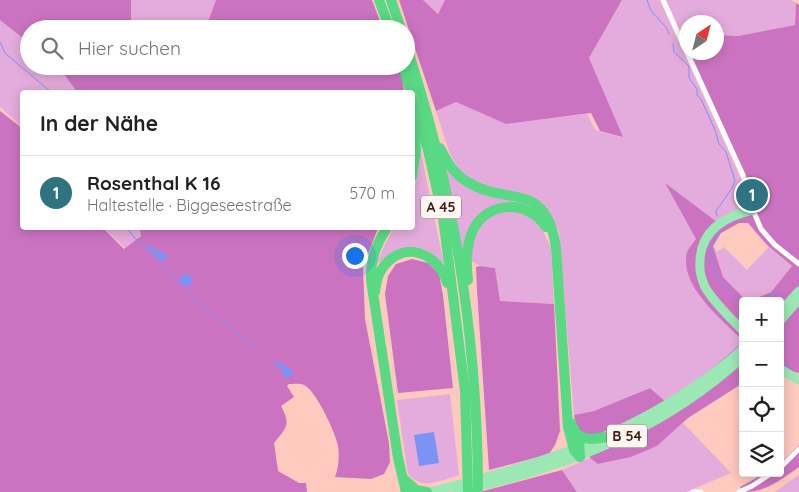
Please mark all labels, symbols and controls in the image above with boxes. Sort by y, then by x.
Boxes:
north arrow [679,15,724,60]
search box [20,20,415,75]
icon: search [38,34,66,62]
text: Hier suchen [78,36,181,60]
text: In der Nähe [40,110,158,136]
text: Rosenthal K 16 [87,171,220,195]
pin: 1 [736,176,768,214]
text: 1 [53,183,59,203]
text: 570 m [350,183,395,203]
text: Haltestelle · Biggeseestraße [87,195,292,215]
road number: A 45 [421,196,461,218]
your location [342,243,368,269]
map controls [739,297,784,477]
button: + [739,297,784,342]
button: − [739,342,784,387]
button: locate [739,387,784,432]
road number: B 54 [607,424,647,448]
button: layers [739,432,784,477]

